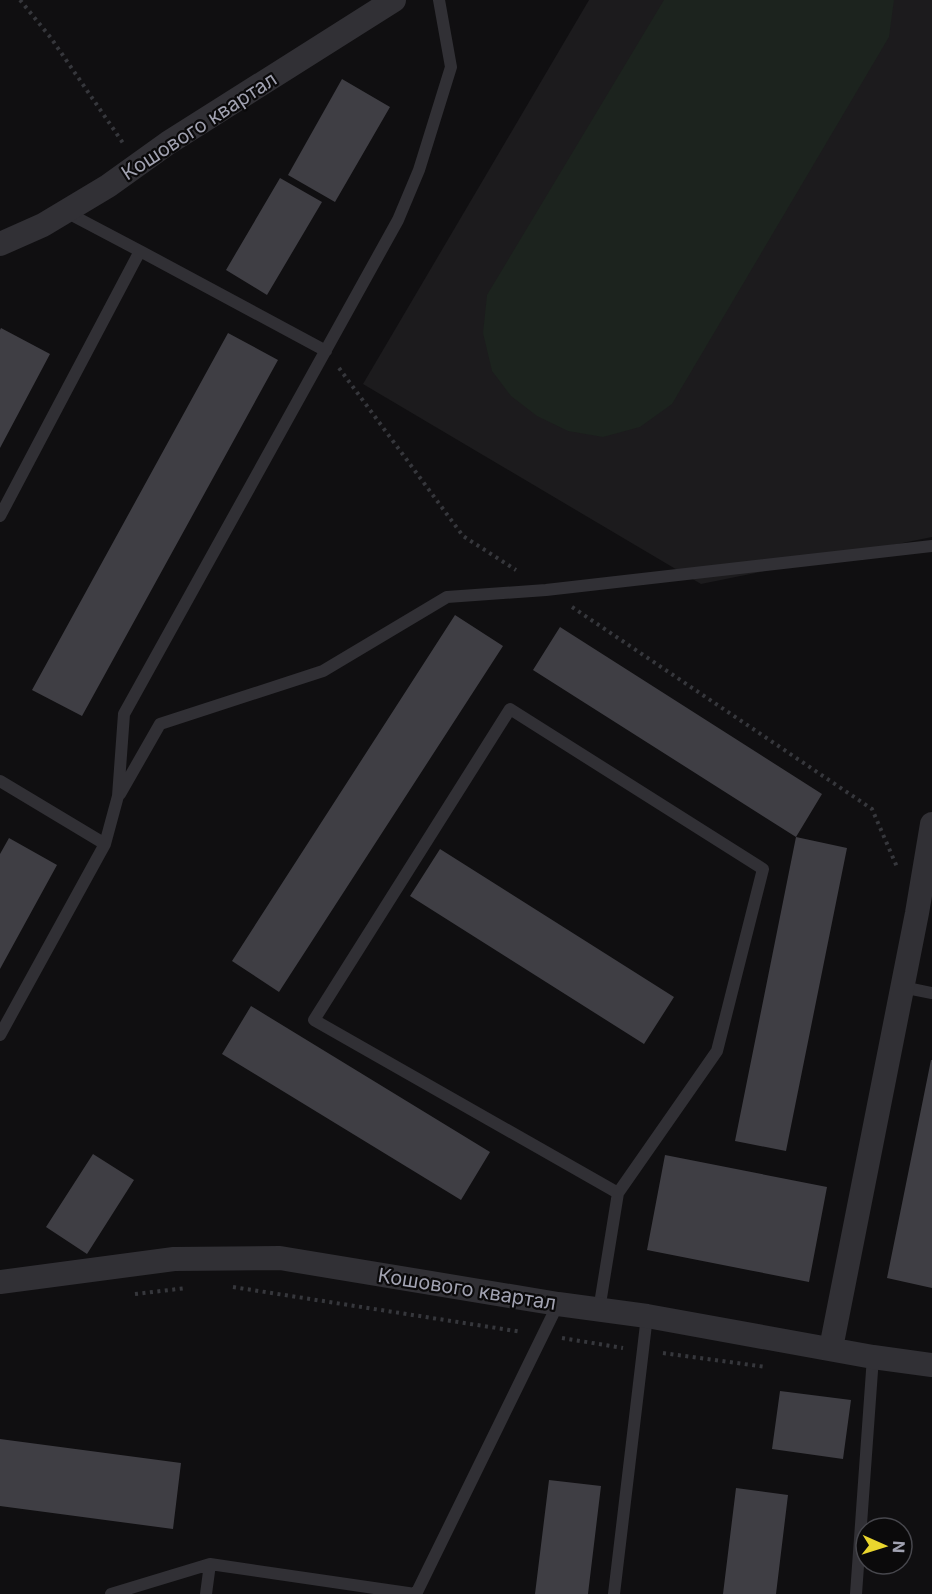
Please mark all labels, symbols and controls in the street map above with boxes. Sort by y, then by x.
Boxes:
street label: Кошового квартал [117,67,281,185]
street label: Кошового квартал [376,1263,558,1315]
north arrow [854,1516,914,1576]
text: N [889,1540,909,1553]

